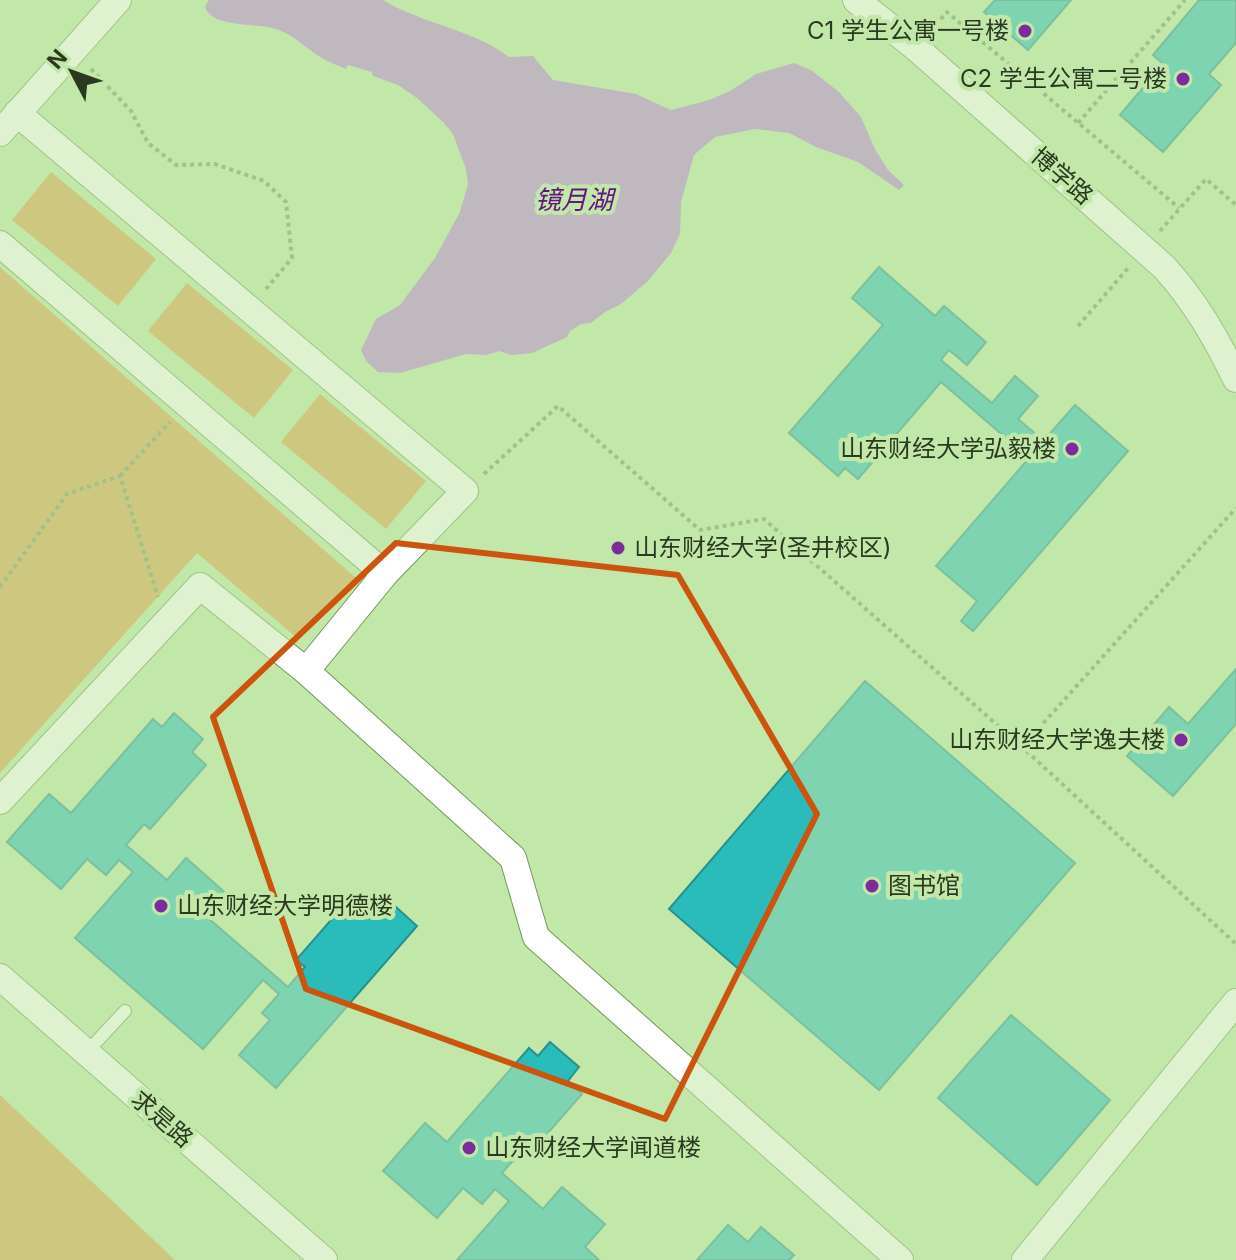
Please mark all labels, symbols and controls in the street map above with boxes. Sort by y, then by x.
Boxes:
place label: C1 学生公寓一号楼 [807,16,1009,45]
marker: C1 学生公寓一号楼 [1016,22,1034,40]
north arrow [32,32,112,112]
text: N [42,44,72,74]
place label: C2 学生公寓二号楼 [960,64,1167,93]
marker: C2 学生公寓二号楼 [1174,70,1192,88]
street label: 博学路 [1026,141,1099,210]
water label: 镜月湖 [535,184,617,215]
place label: 山东财经大学弘毅楼 [840,434,1056,463]
marker: 山东财经大学弘毅楼 [1063,440,1081,458]
place label: 山东财经大学(圣井校区) [634,533,892,562]
marker: 山东财经大学(圣井校区) [609,539,627,557]
place label: 山东财经大学逸夫楼 [949,725,1165,754]
marker: 山东财经大学逸夫楼 [1172,731,1190,749]
place label: 图书馆 [888,871,960,900]
marker: 图书馆 [863,877,881,895]
place label: 山东财经大学明德楼 [177,891,393,920]
marker: 山东财经大学明德楼 [152,897,170,915]
street label: 求是路 [126,1084,199,1153]
place label: 山东财经大学闻道楼 [485,1133,701,1162]
marker: 山东财经大学闻道楼 [460,1139,478,1157]

